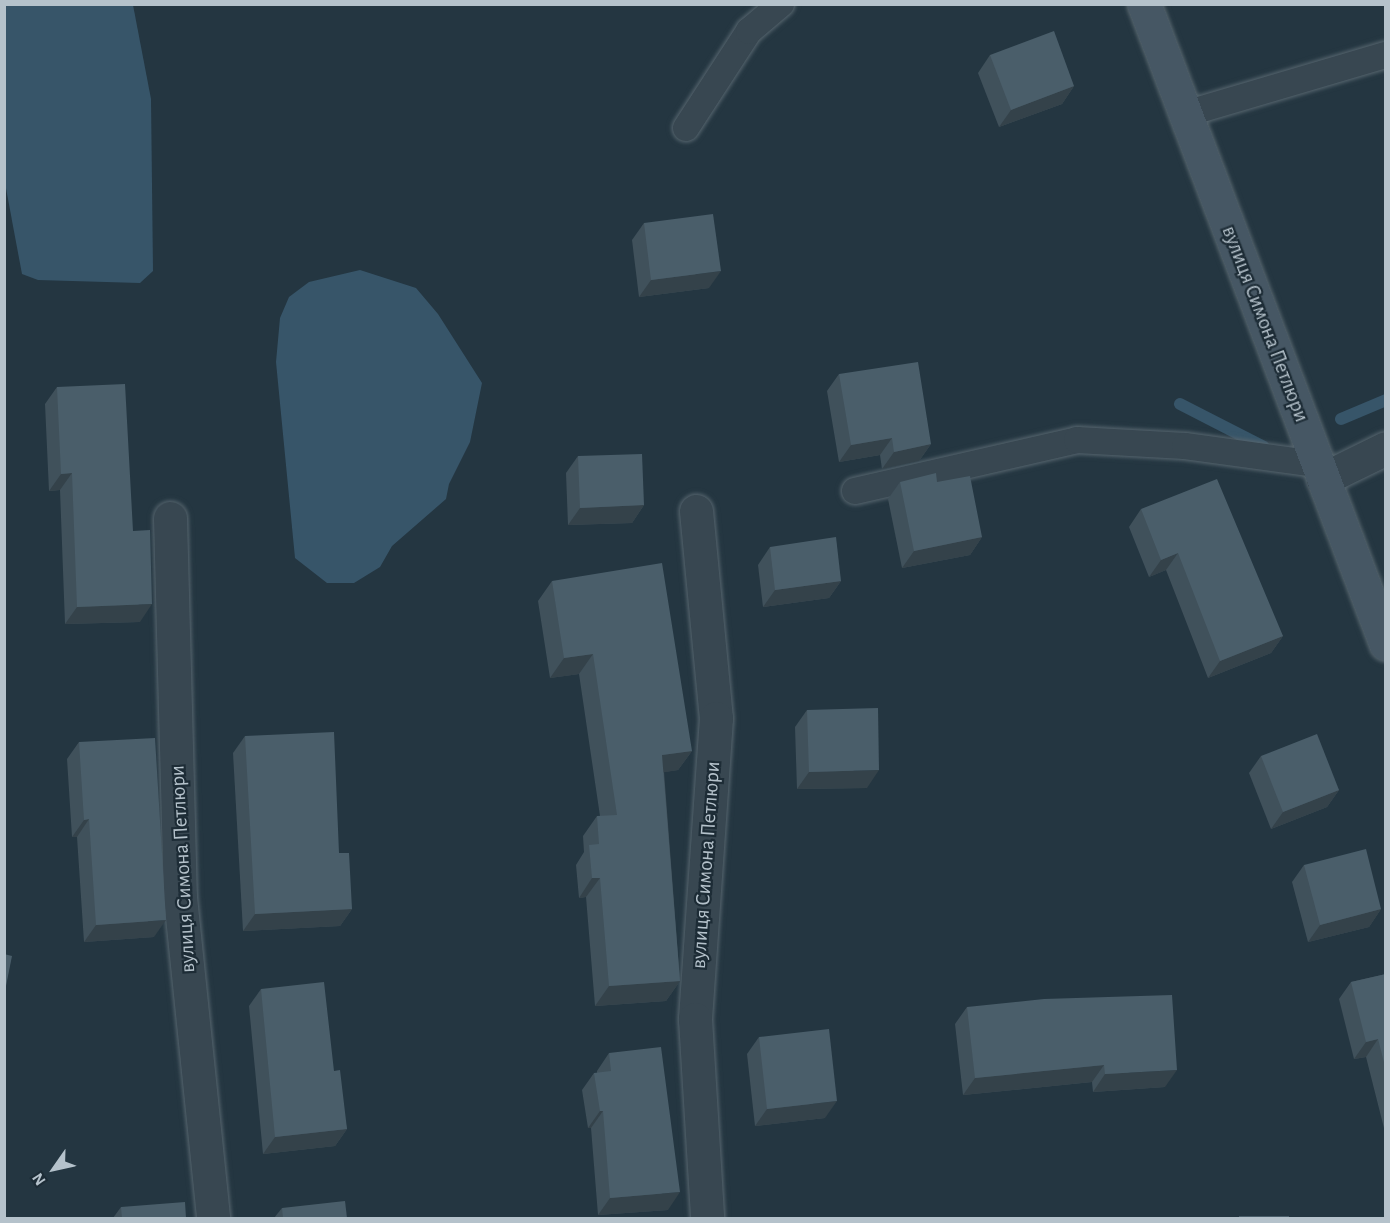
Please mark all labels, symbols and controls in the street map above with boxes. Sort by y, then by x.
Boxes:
street label: вулиця Симона Петлюри [1216,222,1314,426]
street label: вулиця Симона Петлюри [686,760,726,970]
street label: вулиця Симона Петлюри [165,764,201,974]
north arrow [24,1139,84,1199]
text: N [29,1170,49,1188]

